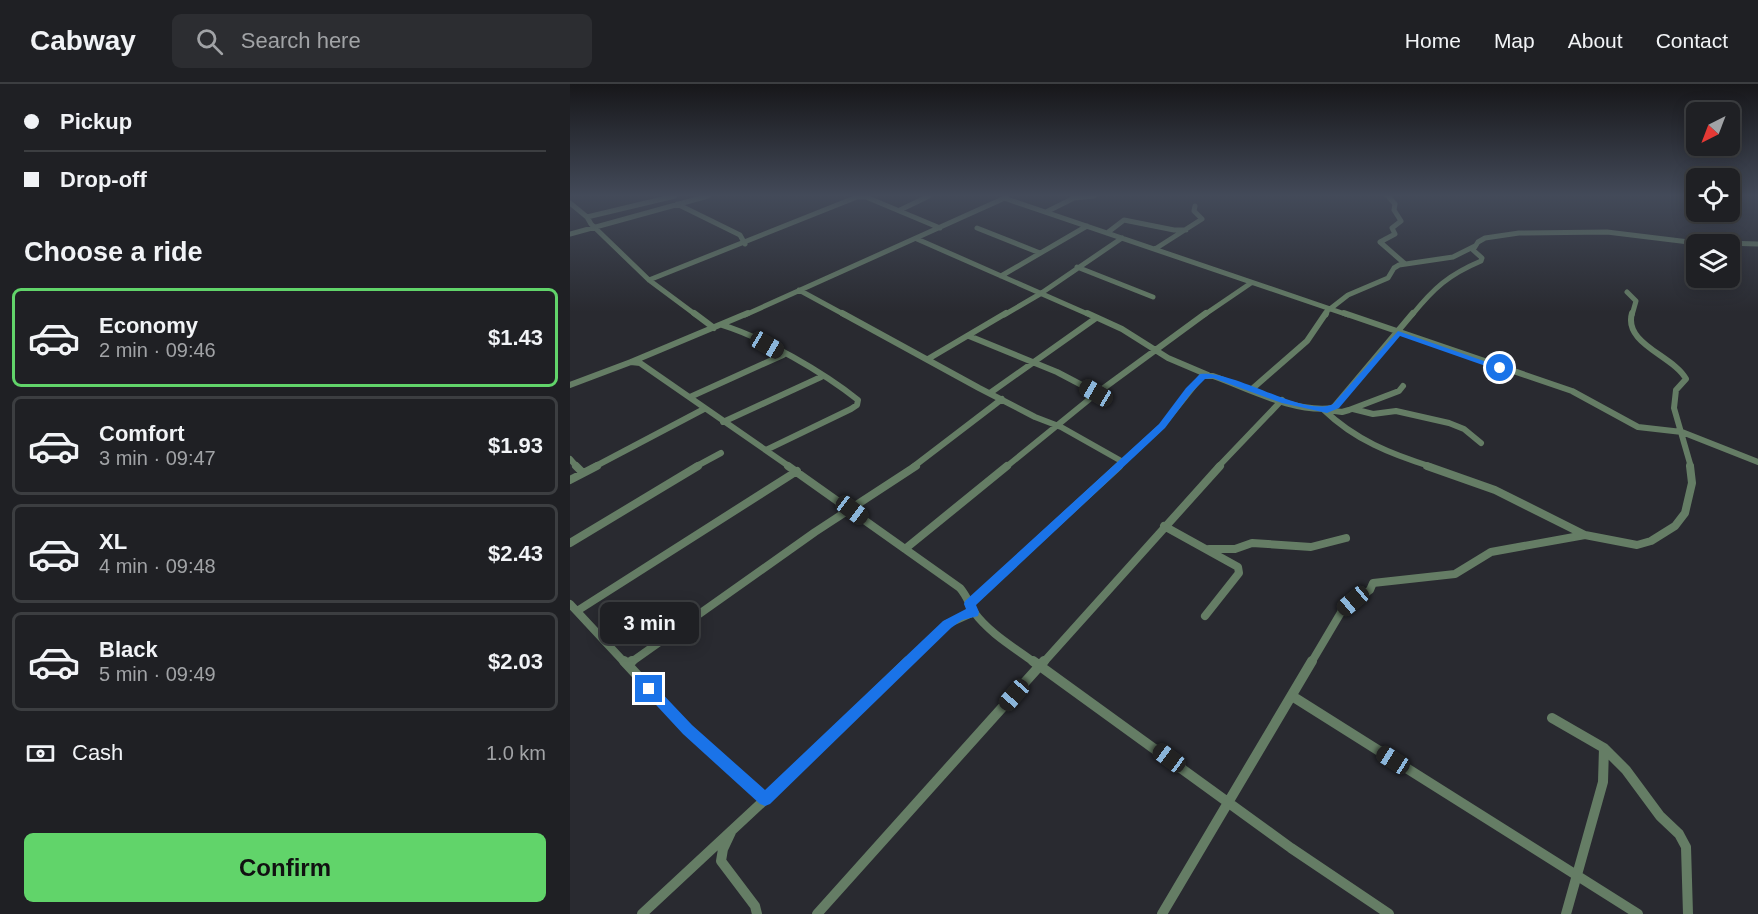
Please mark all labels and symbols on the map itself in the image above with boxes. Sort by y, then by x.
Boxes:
north arrow [1686,102,1740,156]
car [747,328,787,362]
route start [1486,354,1513,381]
car [1076,376,1116,410]
car [832,492,872,528]
car [1333,583,1373,619]
callout: 3 min [599,602,698,644]
route end [635,675,662,702]
car [995,676,1033,714]
car [1149,740,1189,776]
car [1373,743,1413,777]

